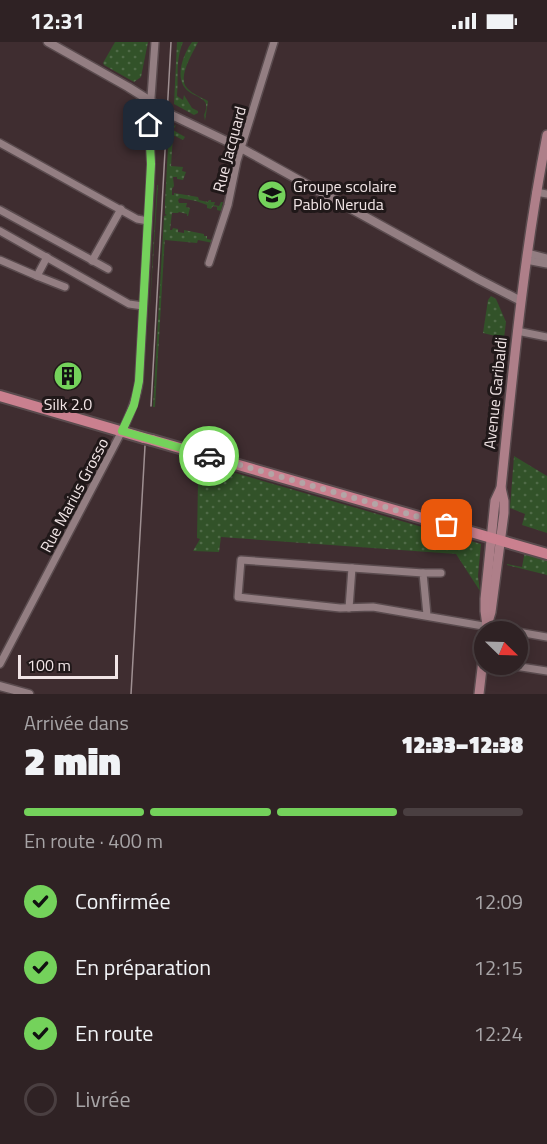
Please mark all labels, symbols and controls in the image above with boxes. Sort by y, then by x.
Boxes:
text: 12:31 [30,4,85,38]
pin [123,99,174,150]
street label: Rue Jacquard [206,103,252,195]
icon: home [132,108,165,141]
place label: Groupe scolaire Pablo Neruda [293,174,397,216]
school or university icon: Groupe scolaire Pablo Neruda [256,179,288,211]
street label: Avenue Garibaldi [477,336,513,450]
building icon: Silk 2.0 [52,360,84,392]
place label: Silk 2.0 [44,392,92,416]
courier [179,426,239,486]
street label: Rue Marius Grosso [34,433,114,557]
icon: car [193,440,226,473]
pin [421,499,472,550]
icon: bag [430,508,463,541]
north arrow [474,621,528,675]
map controls [474,621,528,675]
scale bar [18,652,118,680]
text: 100 m [27,653,71,677]
text: Arrivée dans [24,707,129,738]
text: 12:33–12:38 [401,728,523,762]
text: 2 min [24,731,121,790]
text: En route · 400 m [24,825,163,856]
text: Confirmée [75,884,171,918]
icon: check [24,885,57,918]
text: 12:09 [474,886,523,917]
text: En préparation [75,950,211,984]
icon: check [24,951,57,984]
text: 12:15 [474,952,523,983]
text: En route [75,1016,153,1050]
icon: check [24,1017,57,1050]
text: 12:24 [474,1018,523,1049]
text: Livrée [75,1082,131,1116]

